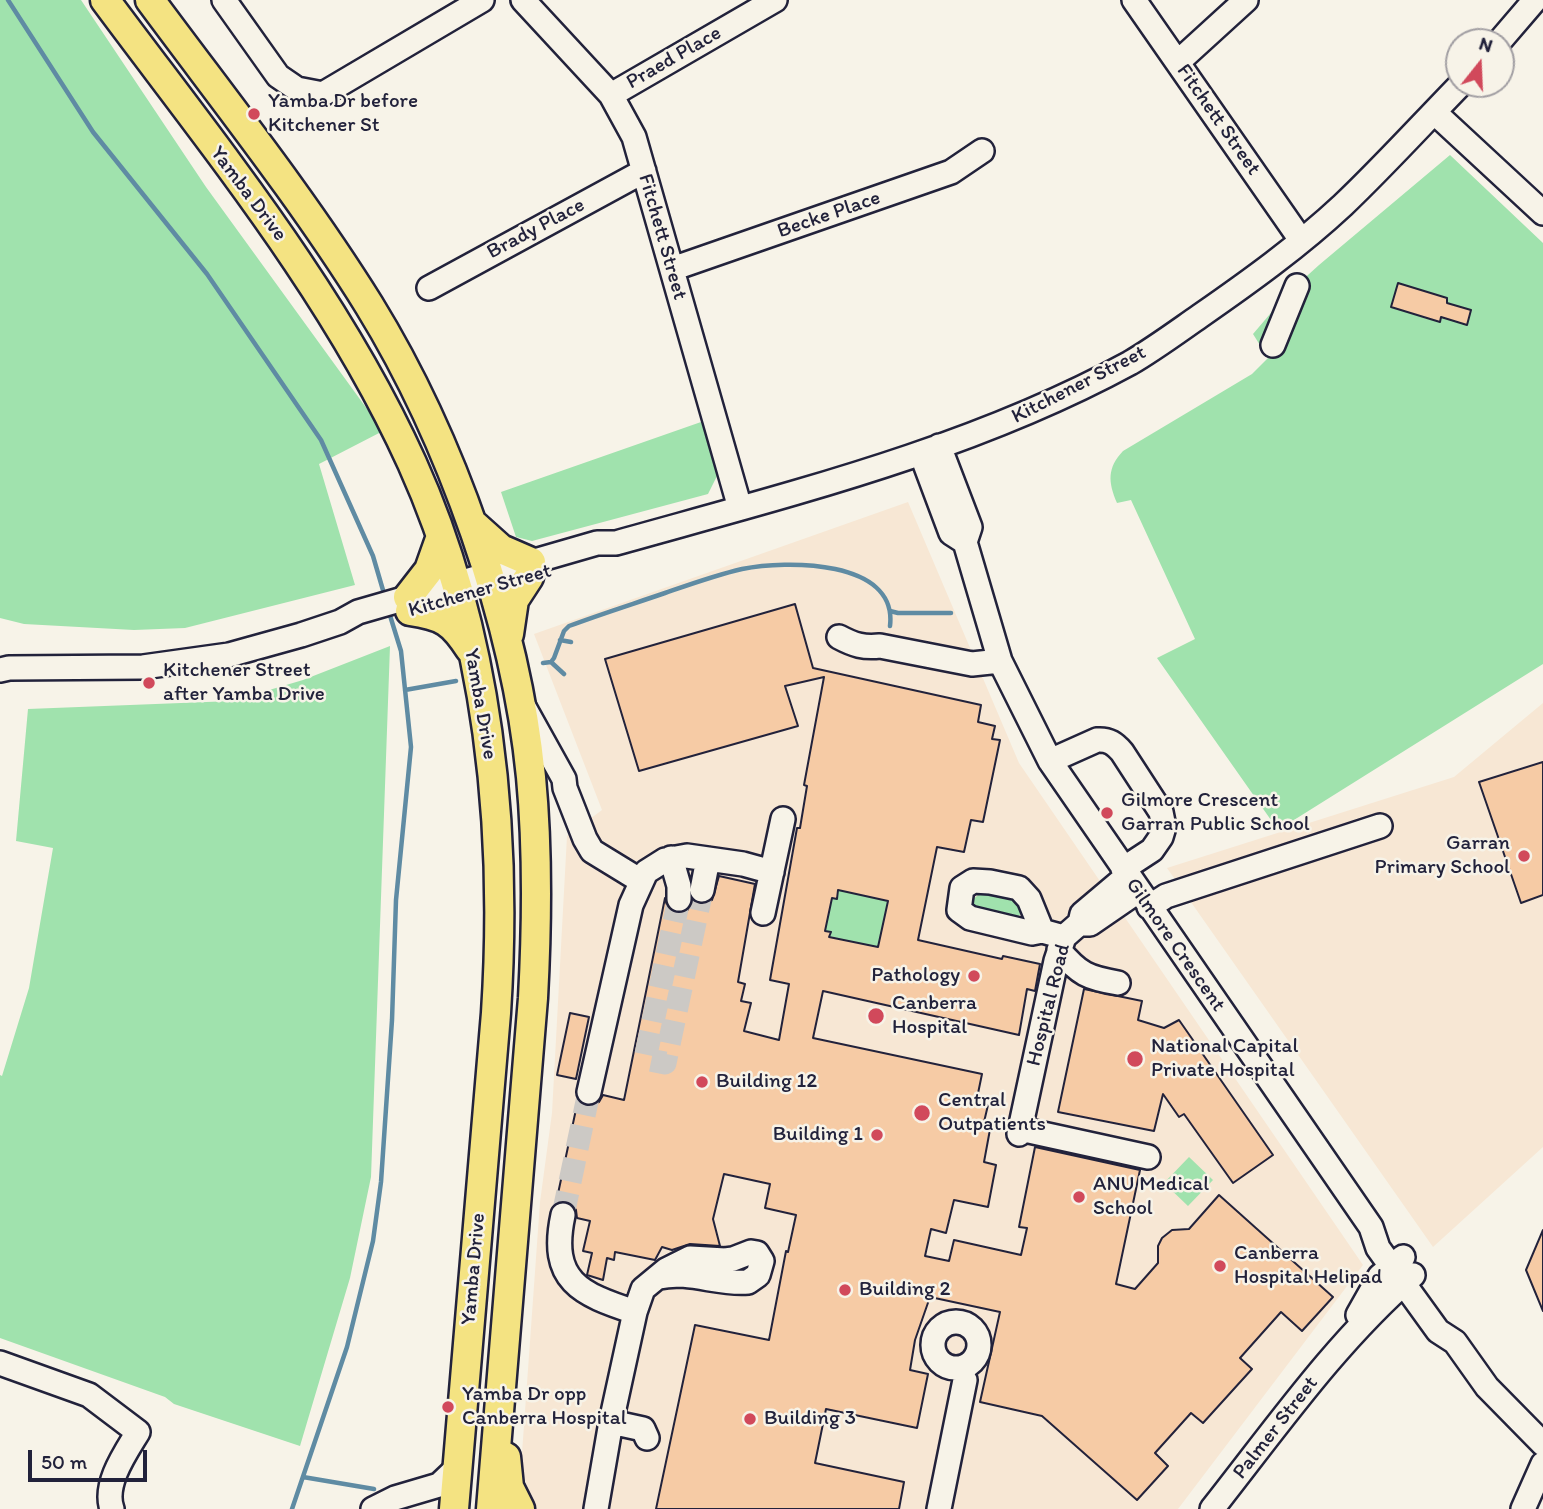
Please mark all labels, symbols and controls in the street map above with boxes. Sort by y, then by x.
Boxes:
street label: Praed Place [622,21,726,95]
north arrow [1445,28,1515,98]
text: N [1476,32,1496,57]
street label: Fitchett Street [1170,60,1266,180]
place label: Yamba Dr before Kitchener St [268,89,418,139]
marker: Yamba Dr before Kitchener St [246,106,262,122]
street label: Yamba Drive [204,142,292,246]
street label: Fitchett Street [632,171,692,303]
street label: Becke Place [774,186,884,244]
street label: Brady Place [483,193,589,265]
street label: Kitchener Street [1008,340,1150,430]
street label: Kitchener Street [406,559,554,623]
street label: Yamba Drive [458,646,502,762]
place label: Kitchener Street after Yamba Drive [163,658,325,708]
marker: Kitchener Street after Yamba Drive [141,675,157,691]
place label: Gilmore Crescent Garran Public School [1121,788,1310,838]
marker: Gilmore Crescent Garran Public School [1099,805,1115,821]
place label: Garran Primary School [1374,831,1510,881]
marker: Garran Primary School [1516,848,1532,864]
street label: Gilmore Crescent [1120,873,1230,1017]
street label: Hospital Road [1022,941,1076,1069]
place label: Pathology [871,963,960,989]
marker: Pathology [966,968,982,984]
place label: Canberra Hospital [892,991,977,1041]
marker: Canberra Hospital [866,1006,886,1026]
place label: National Capital Private Hospital [1151,1034,1298,1084]
marker: National Capital Private Hospital [1125,1049,1145,1069]
place label: Building 12 [716,1069,817,1095]
marker: Building 12 [694,1074,710,1090]
place label: Central Outpatients [938,1088,1046,1138]
marker: Central Outpatients [912,1103,932,1123]
place label: Building 1 [773,1122,863,1148]
marker: Building 1 [869,1127,885,1143]
place label: ANU Medical School [1093,1172,1209,1222]
marker: ANU Medical School [1071,1189,1087,1205]
street label: Yamba Drive [457,1212,491,1326]
place label: Canberra Hospital Helipad [1234,1241,1382,1291]
marker: Canberra Hospital Helipad [1212,1258,1228,1274]
place label: Building 2 [859,1277,951,1303]
marker: Building 2 [837,1282,853,1298]
street label: Palmer Street [1228,1372,1324,1484]
place label: Yamba Dr opp Canberra Hospital [462,1382,627,1432]
marker: Yamba Dr opp Canberra Hospital [440,1399,456,1415]
place label: Building 3 [764,1406,856,1432]
marker: Building 3 [742,1411,758,1427]
scale bar [32,1436,150,1480]
text: 50 m [41,1449,87,1474]

